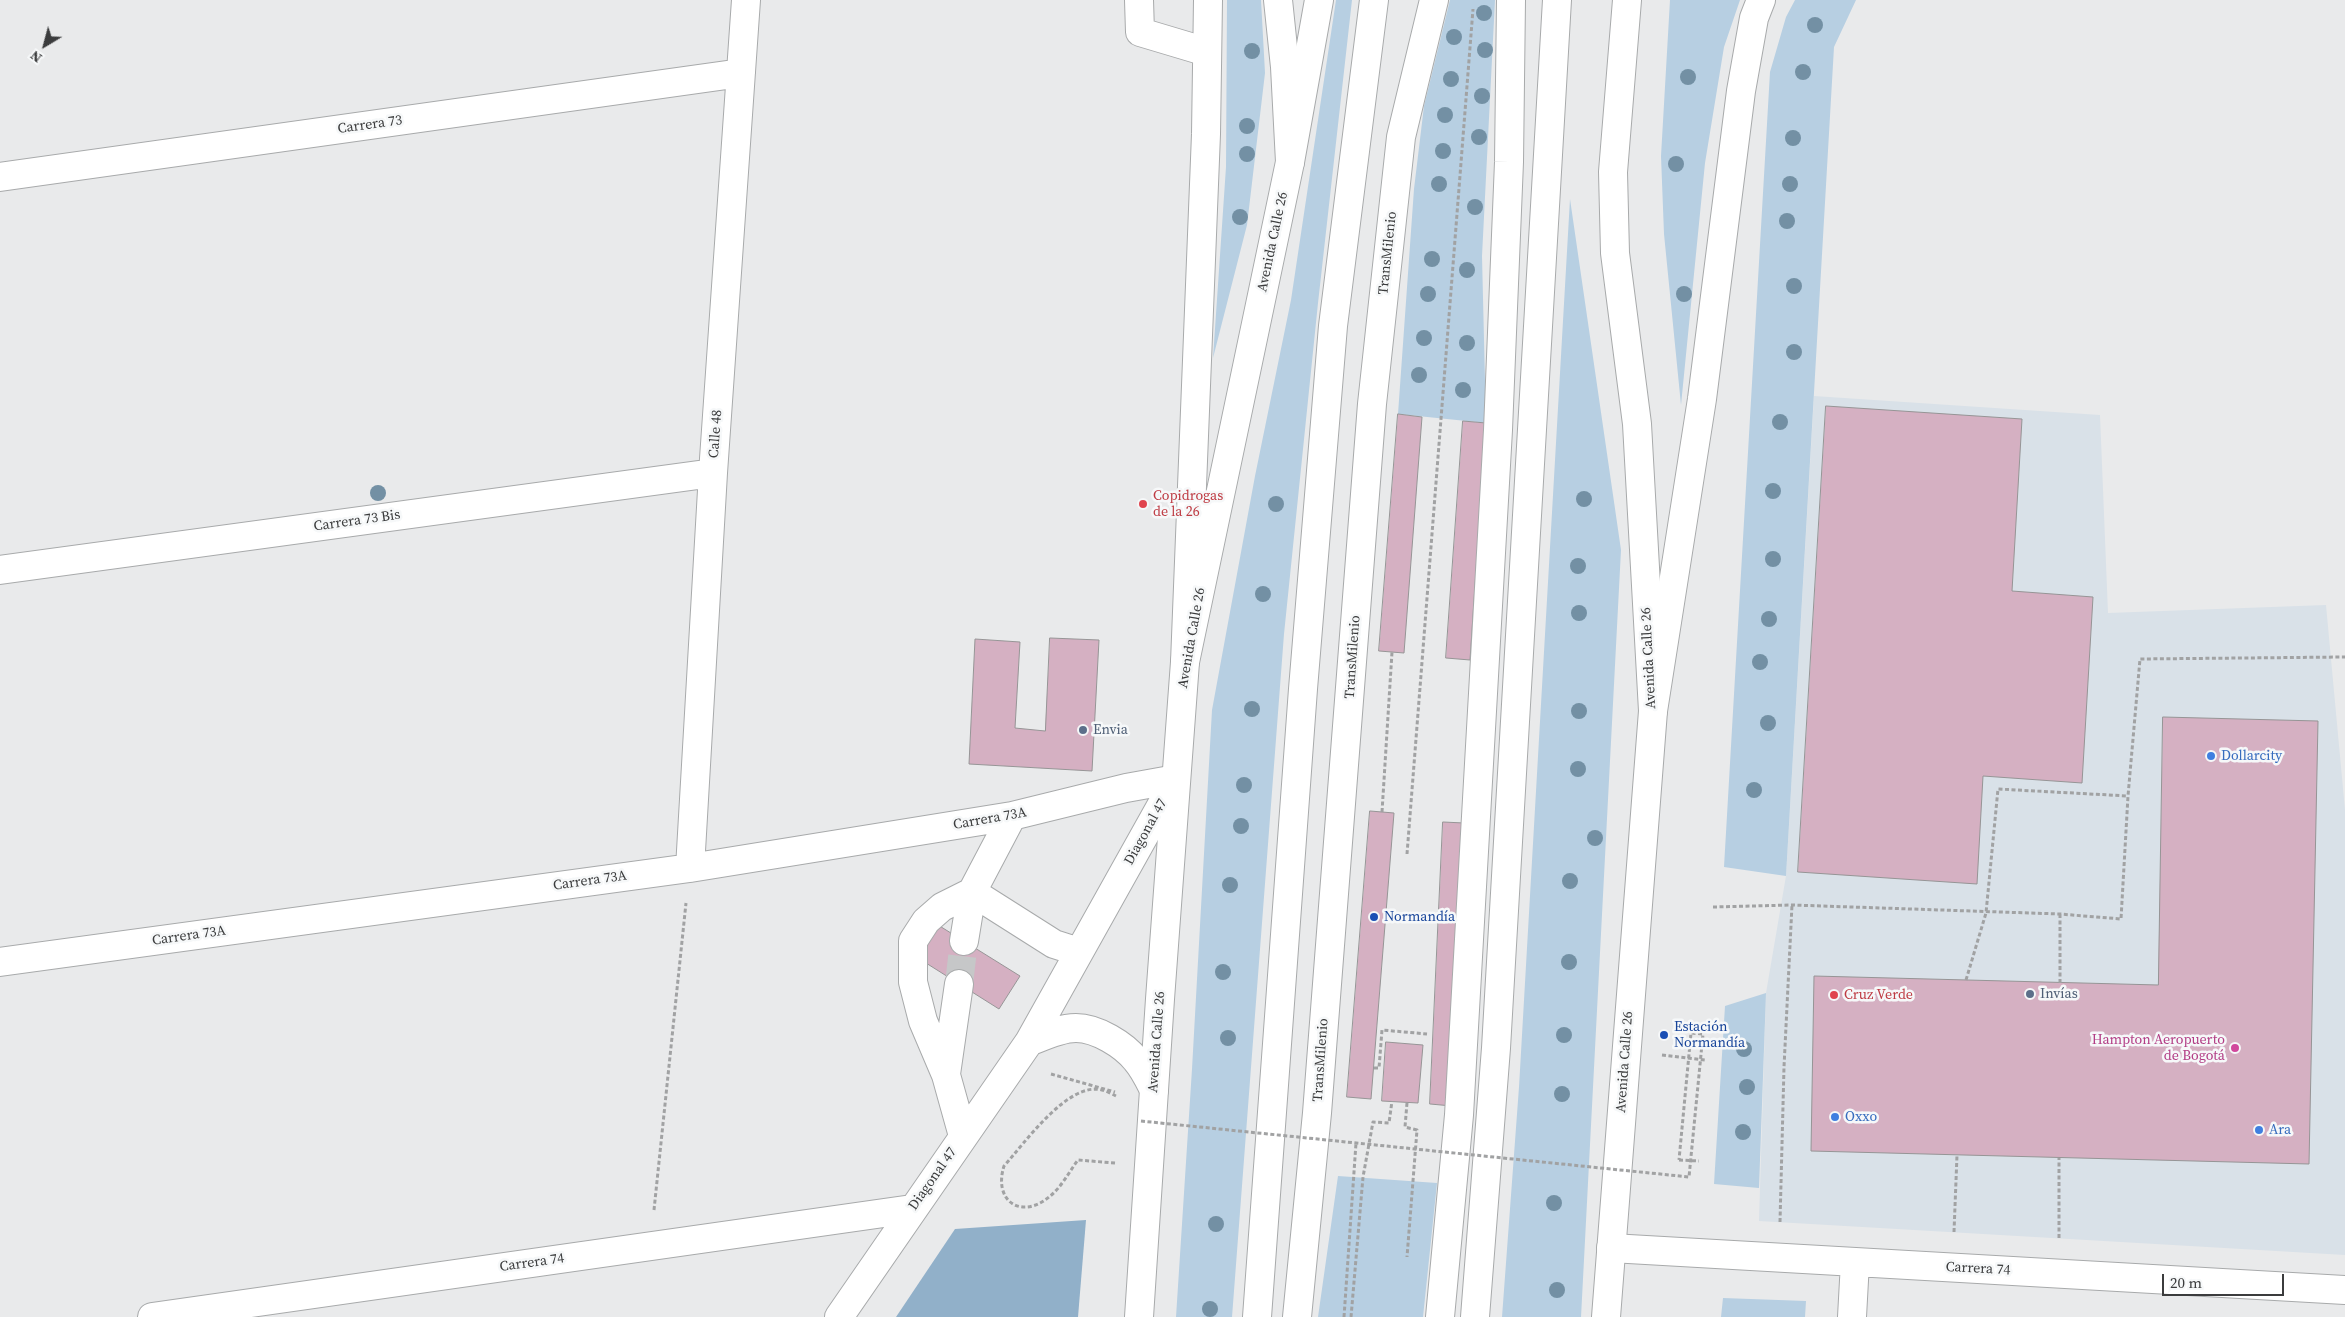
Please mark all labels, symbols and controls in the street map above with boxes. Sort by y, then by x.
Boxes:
north arrow [20,20,70,70]
text: N [26,46,46,68]
street label: Carrera 73 [337,112,403,138]
street label: Avenida Calle 26 [1254,190,1292,294]
street label: TransMilenio [1375,210,1401,296]
street label: Calle 48 [706,409,726,459]
place label: Copidrogas de la 26 [1153,488,1223,520]
marker: Copidrogas de la 26 [1137,498,1149,510]
street label: Carrera 73 Bis [313,507,401,535]
street label: Avenida Calle 26 [1175,586,1209,690]
street label: Avenida Calle 26 [1638,607,1660,709]
street label: TransMilenio [1342,615,1364,699]
place label: Envia [1093,722,1128,738]
marker: Envia [1077,724,1089,736]
place label: Dollarcity [2221,748,2282,764]
marker: Dollarcity [2205,750,2217,762]
street label: Diagonal 47 [1121,796,1171,868]
street label: Carrera 73A [952,804,1028,834]
street label: Carrera 73A [552,868,628,894]
place label: Normandía [1384,909,1455,925]
marker: Normandía [1368,911,1380,923]
street label: Carrera 73A [151,923,227,949]
place label: Invías [2040,986,2078,1002]
place label: Cruz Verde [1844,987,1913,1003]
marker: Invías [2024,988,2036,1000]
marker: Cruz Verde [1828,989,1840,1001]
street label: Avenida Calle 26 [1145,991,1169,1093]
street label: Avenida Calle 26 [1613,1011,1637,1113]
street label: TransMilenio [1310,1018,1332,1102]
place label: Estación Normandía [1674,1019,1745,1052]
marker: Estación Normandía [1658,1029,1670,1041]
place label: Hampton Aeropuerto de Bogotá [2092,1032,2225,1064]
marker: Hampton Aeropuerto de Bogotá [2229,1042,2241,1054]
place label: Oxxo [1845,1109,1877,1125]
marker: Oxxo [1829,1111,1841,1123]
place label: Ara [2269,1122,2291,1138]
marker: Ara [2253,1124,2265,1136]
street label: Diagonal 47 [905,1144,961,1214]
street label: Carrera 74 [499,1250,565,1276]
street label: Carrera 74 [1945,1259,2011,1279]
scale bar [2165,1264,2288,1296]
text: 20 m [2170,1272,2202,1293]

